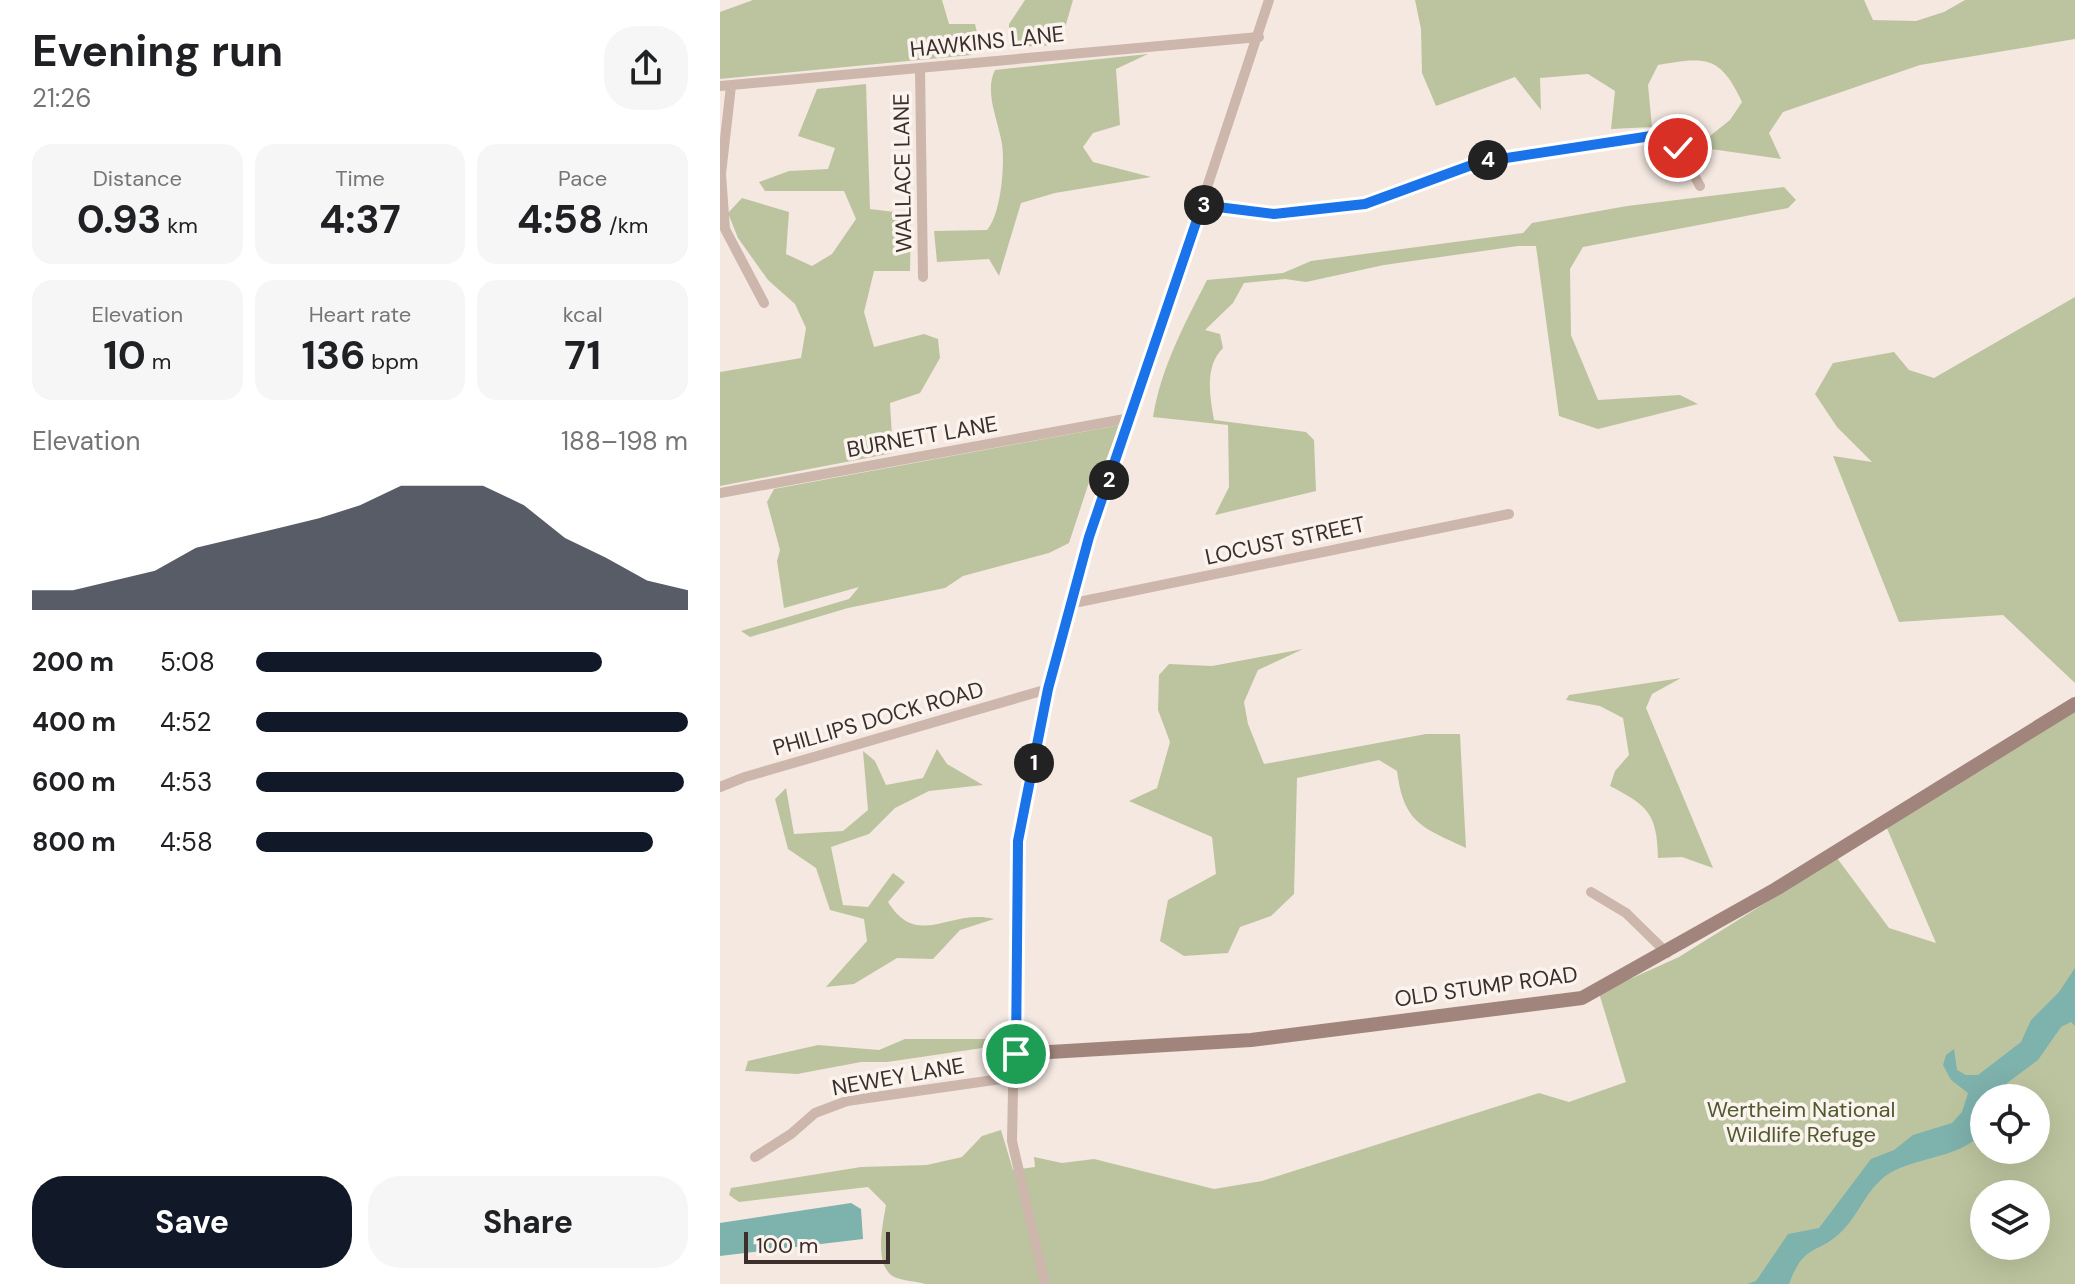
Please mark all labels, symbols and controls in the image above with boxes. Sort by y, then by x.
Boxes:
street label: HAWKINS LANE [908,19,1066,64]
text: Evening run [32,22,283,80]
button: share [604,26,688,110]
text: 21:26 [32,81,92,115]
street label: WALLACE LANE [887,93,918,253]
pin [1644,114,1712,182]
icon: check [1656,126,1700,170]
pin: 4 [1468,140,1508,180]
text: 4 [1481,145,1495,174]
text: Distance [93,164,182,193]
text: Time [335,164,385,193]
text: Pace [558,164,607,193]
pin: 3 [1184,185,1224,225]
text: 3 [1197,190,1211,219]
text: 0.93 [77,193,161,245]
text: 4:37 [319,193,401,245]
text: 4:58 [517,193,603,245]
text: km [161,211,198,240]
text: /km [603,211,648,240]
text: Elevation [91,300,183,329]
text: Heart rate [309,300,411,329]
text: kcal [563,300,603,329]
text: 10 [103,329,146,381]
text: 136 [301,329,366,381]
text: 71 [564,329,601,381]
text: m [146,347,171,376]
text: bpm [366,347,419,376]
street label: BURNETT LANE [844,409,1000,464]
text: Elevation [32,424,140,458]
text: 188–198 m [561,424,688,458]
pin: 2 [1089,460,1129,500]
text: 2 [1103,465,1115,494]
street label: LOCUST STREET [1202,509,1368,572]
text: 200 m [32,645,114,679]
text: 5:08 [160,645,215,679]
street label: PHILLIPS DOCK ROAD [769,675,987,762]
text: 400 m [32,705,116,739]
text: 4:52 [160,705,211,739]
pin: 1 [1014,743,1054,783]
text: 1 [1030,748,1038,777]
text: 600 m [32,765,116,799]
text: 4:53 [160,765,212,799]
text: 800 m [32,825,116,859]
text: 4:58 [160,825,213,859]
street label: OLD STUMP ROAD [1393,959,1579,1014]
pin [982,1020,1050,1088]
icon: arrive [994,1032,1038,1076]
street label: NEWEY LANE [830,1051,966,1102]
map controls [1970,1084,2050,1260]
button: locate [1970,1084,2050,1164]
park label: Wertheim National Wildlife Refuge [1707,1095,1895,1149]
button: Save [32,1176,352,1268]
button: Share [368,1176,688,1268]
button: layers [1970,1180,2050,1260]
scale bar [744,1228,890,1264]
text: 100 m [756,1231,818,1260]

